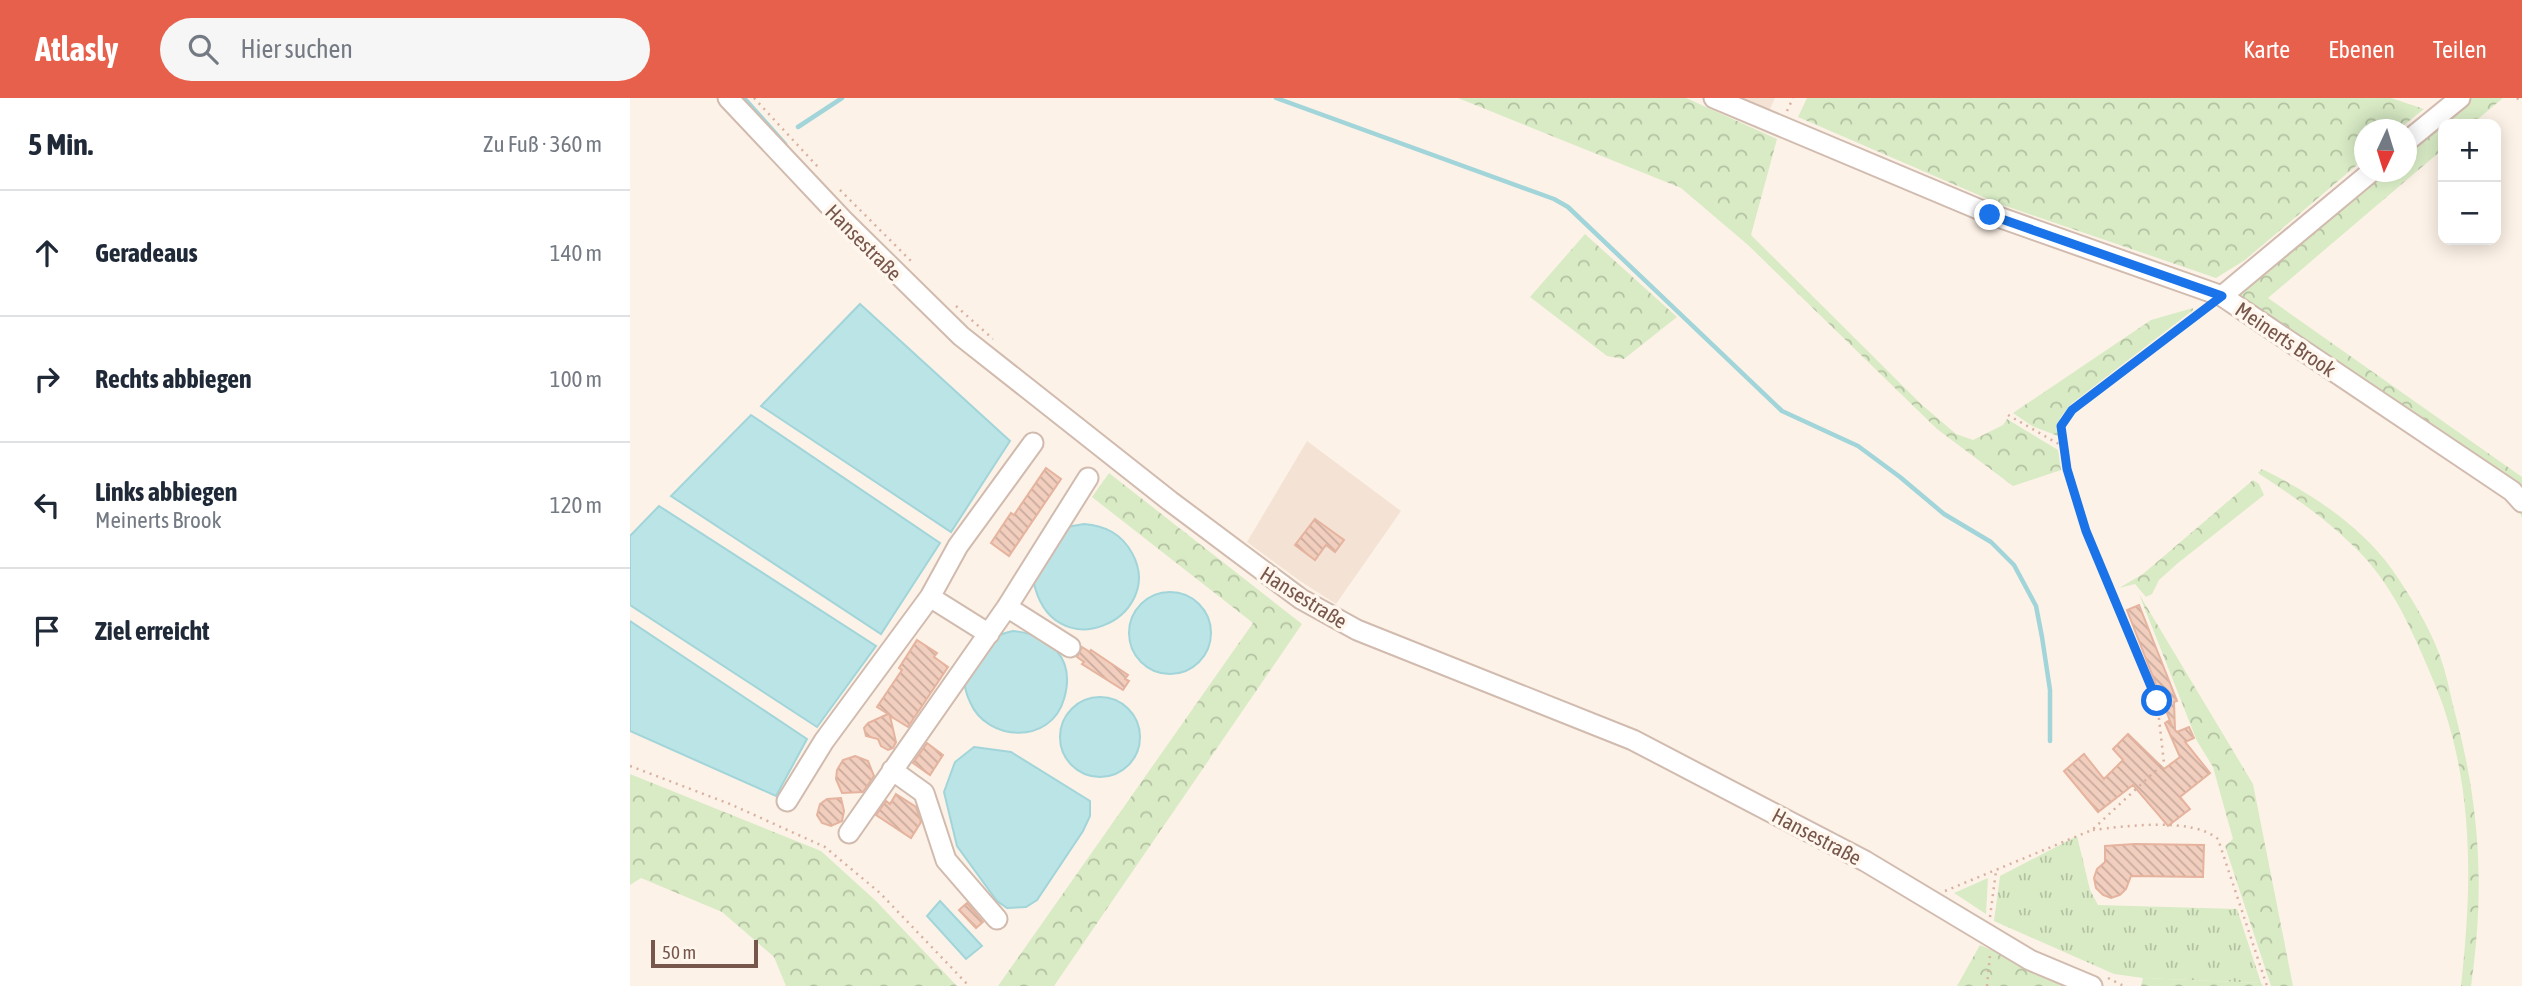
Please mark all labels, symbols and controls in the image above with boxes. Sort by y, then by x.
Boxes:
search box [160,18,650,81]
text: Atlasly [35,30,118,68]
icon: search [184,30,222,68]
text: Hier suchen [240,34,353,64]
text: Karte [2243,36,2290,63]
text: Ebenen [2328,36,2395,63]
text: Teilen [2433,36,2487,63]
north arrow [2354,119,2417,182]
map controls [2438,119,2501,245]
button: + [2438,119,2501,182]
text: 5 Min. [28,127,93,161]
text: Zu Fuß · 360 m [483,131,602,157]
button: − [2438,182,2501,245]
street label: Hansestraße [821,199,907,285]
route end [1974,199,2005,230]
icon: ahead [28,234,66,272]
text: Geradeaus [95,238,198,268]
text: 140 m [550,240,602,266]
street label: Meinerts Brook [2231,297,2341,381]
icon: right [28,360,66,398]
text: Rechts abbiegen [95,364,252,394]
text: 100 m [550,366,602,392]
text: Links abbiegen [95,477,237,507]
icon: left [28,486,66,524]
text: 120 m [550,492,602,518]
text: Meinerts Brook [95,507,222,533]
street label: Hansestraße [1256,561,1352,633]
icon: arrive [28,612,66,650]
text: Ziel erreicht [95,616,210,646]
route start [2141,685,2172,716]
street label: Hansestraße [1768,803,1866,869]
scale bar [651,937,758,969]
text: 50 m [662,941,696,963]

